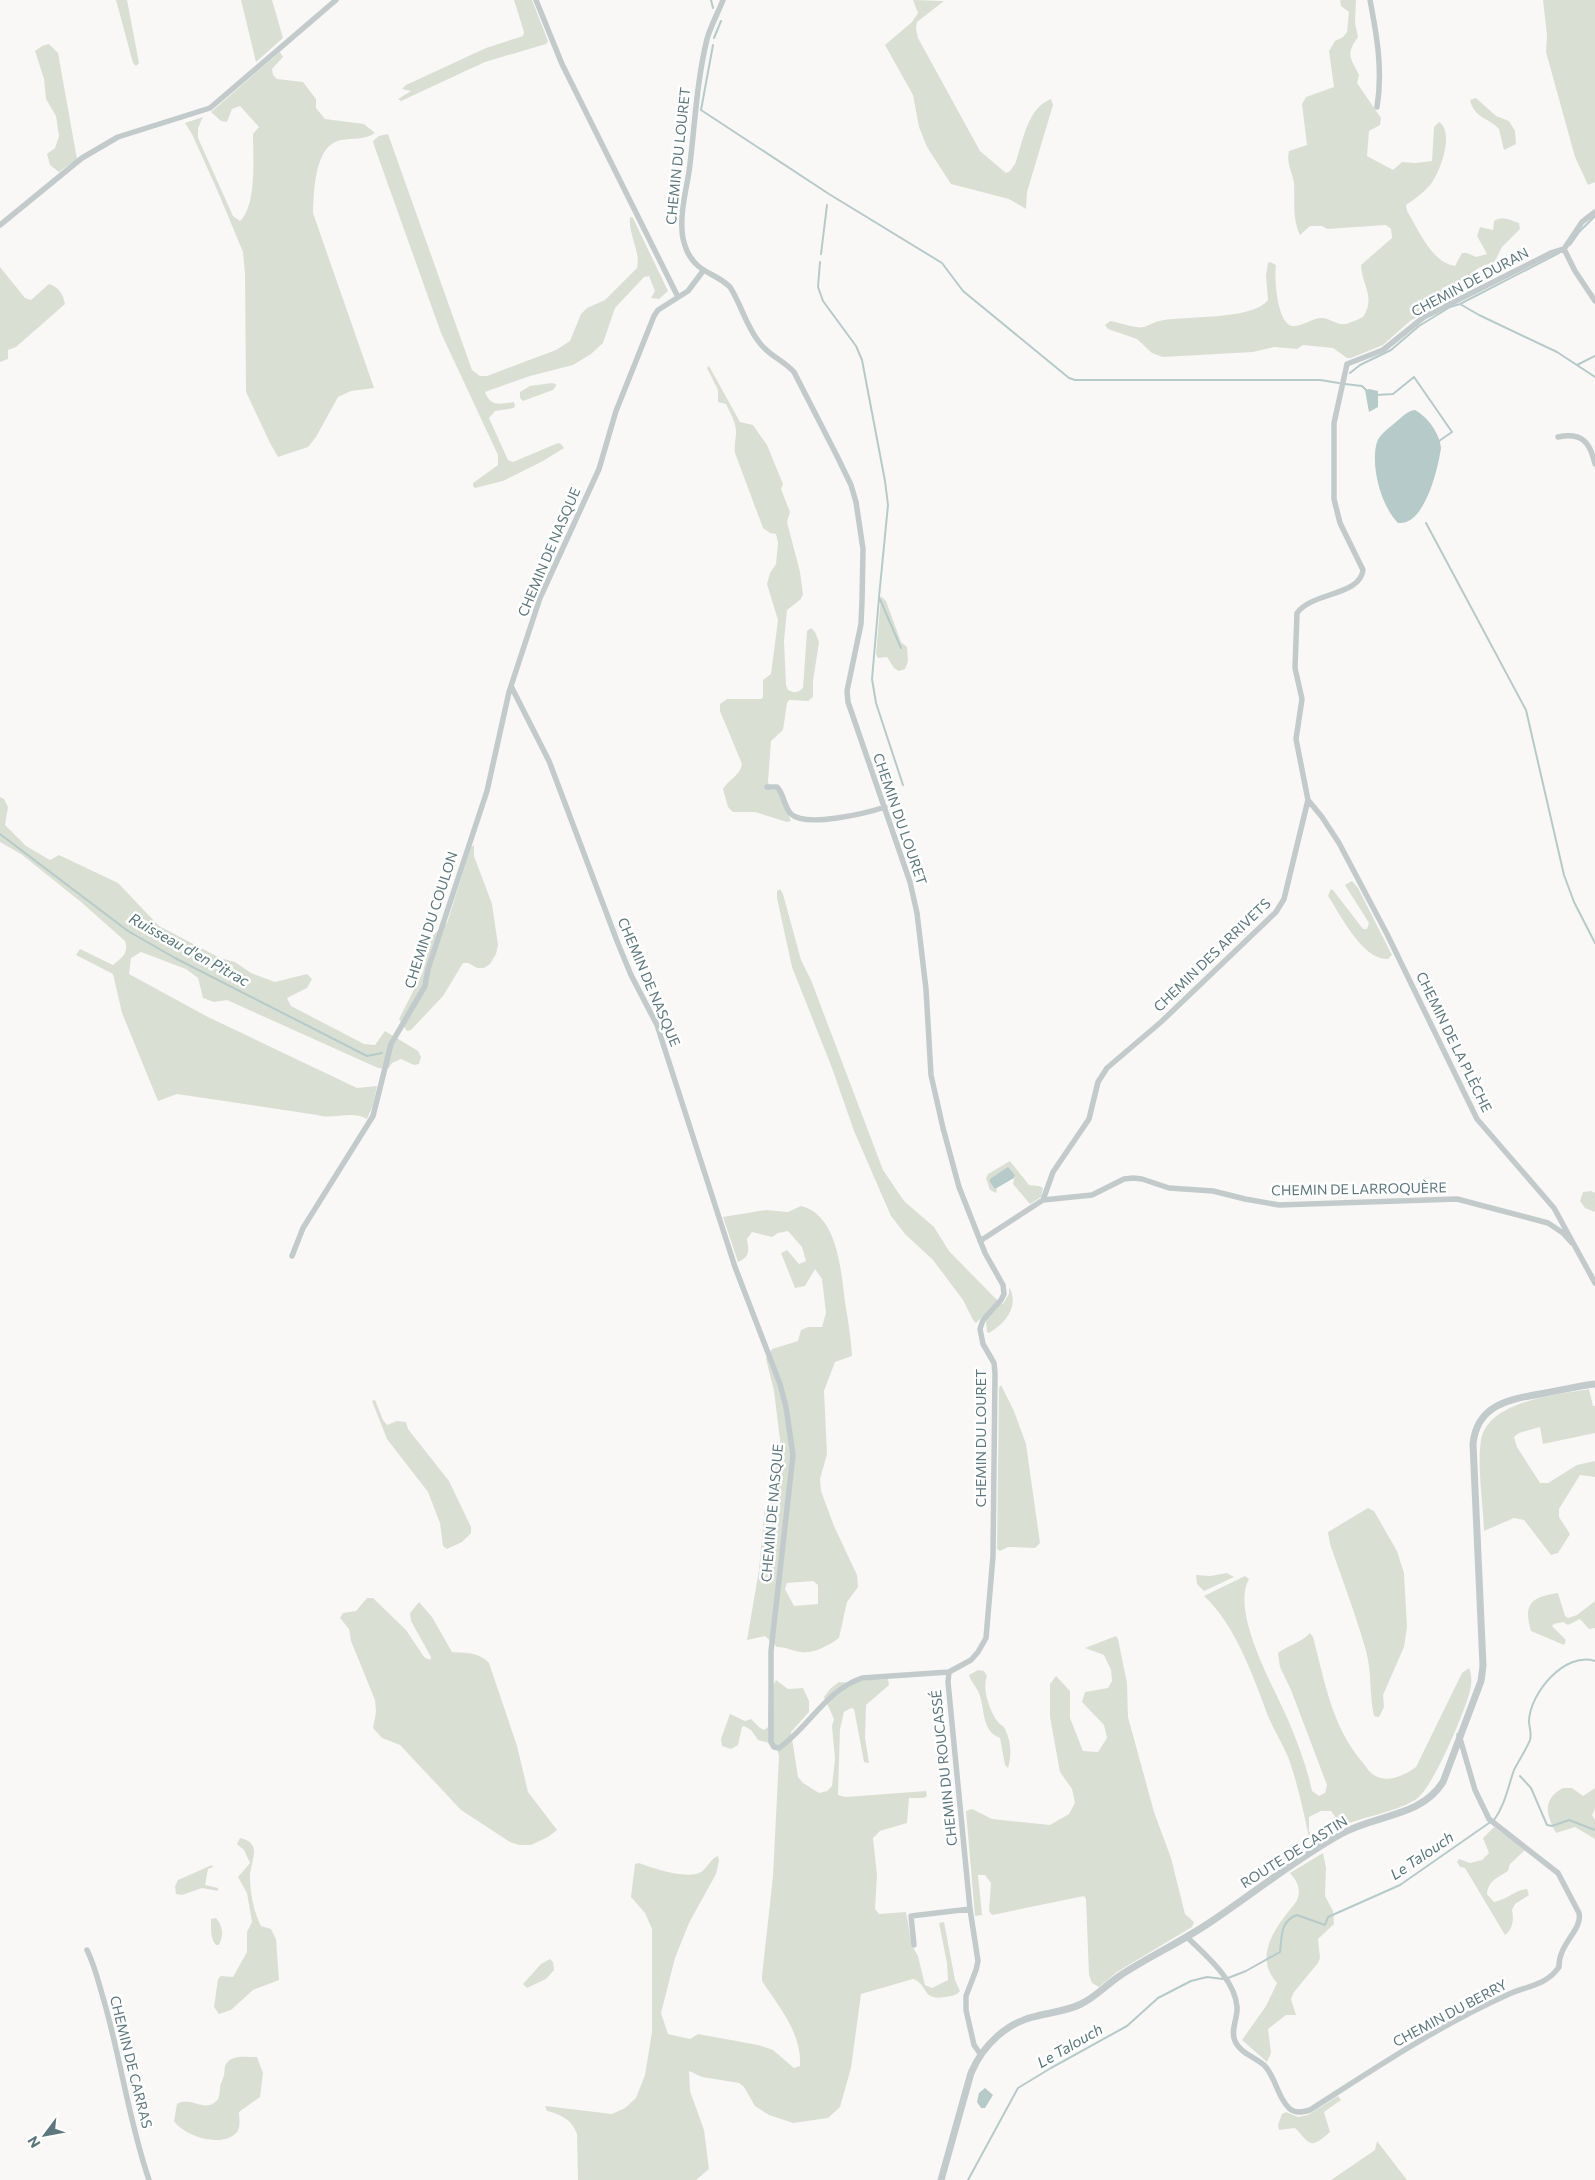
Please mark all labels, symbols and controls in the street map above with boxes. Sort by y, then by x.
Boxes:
street label: CHEMIN DU LOURET [662,86,693,226]
street label: CHEMIN DE DURAN [1408,243,1531,320]
street label: CHEMIN DE NASQUE [514,485,583,619]
street label: CHEMIN DU LOURET [870,751,931,887]
street label: CHEMIN DU COULON [400,849,461,991]
street label: CHEMIN DES ARRIVETS [1150,894,1274,1015]
water label: Ruisseau d'en Pitrac [126,909,253,990]
street label: CHEMIN DE NASQUE [615,915,684,1049]
street label: CHEMIN DE LA PLÈCHE [1413,969,1496,1115]
street label: CHEMIN DE LARROQUÈRE [1271,1178,1447,1199]
street label: CHEMIN DU LOURET [972,1369,989,1507]
street label: CHEMIN DE NASQUE [757,1443,786,1583]
street label: CHEMIN DU ROUCASSÉ [927,1689,960,1847]
street label: ROUTE DE CASTIN [1237,1812,1350,1891]
water label: Le Talouch [1386,1827,1457,1883]
street label: CHEMIN DU BERRY [1390,1975,1510,2050]
street label: CHEMIN DE CARRAS [107,1994,156,2130]
water label: Le Talouch [1034,2019,1105,2071]
north arrow [20,2110,70,2160]
text: N [24,2133,44,2151]

